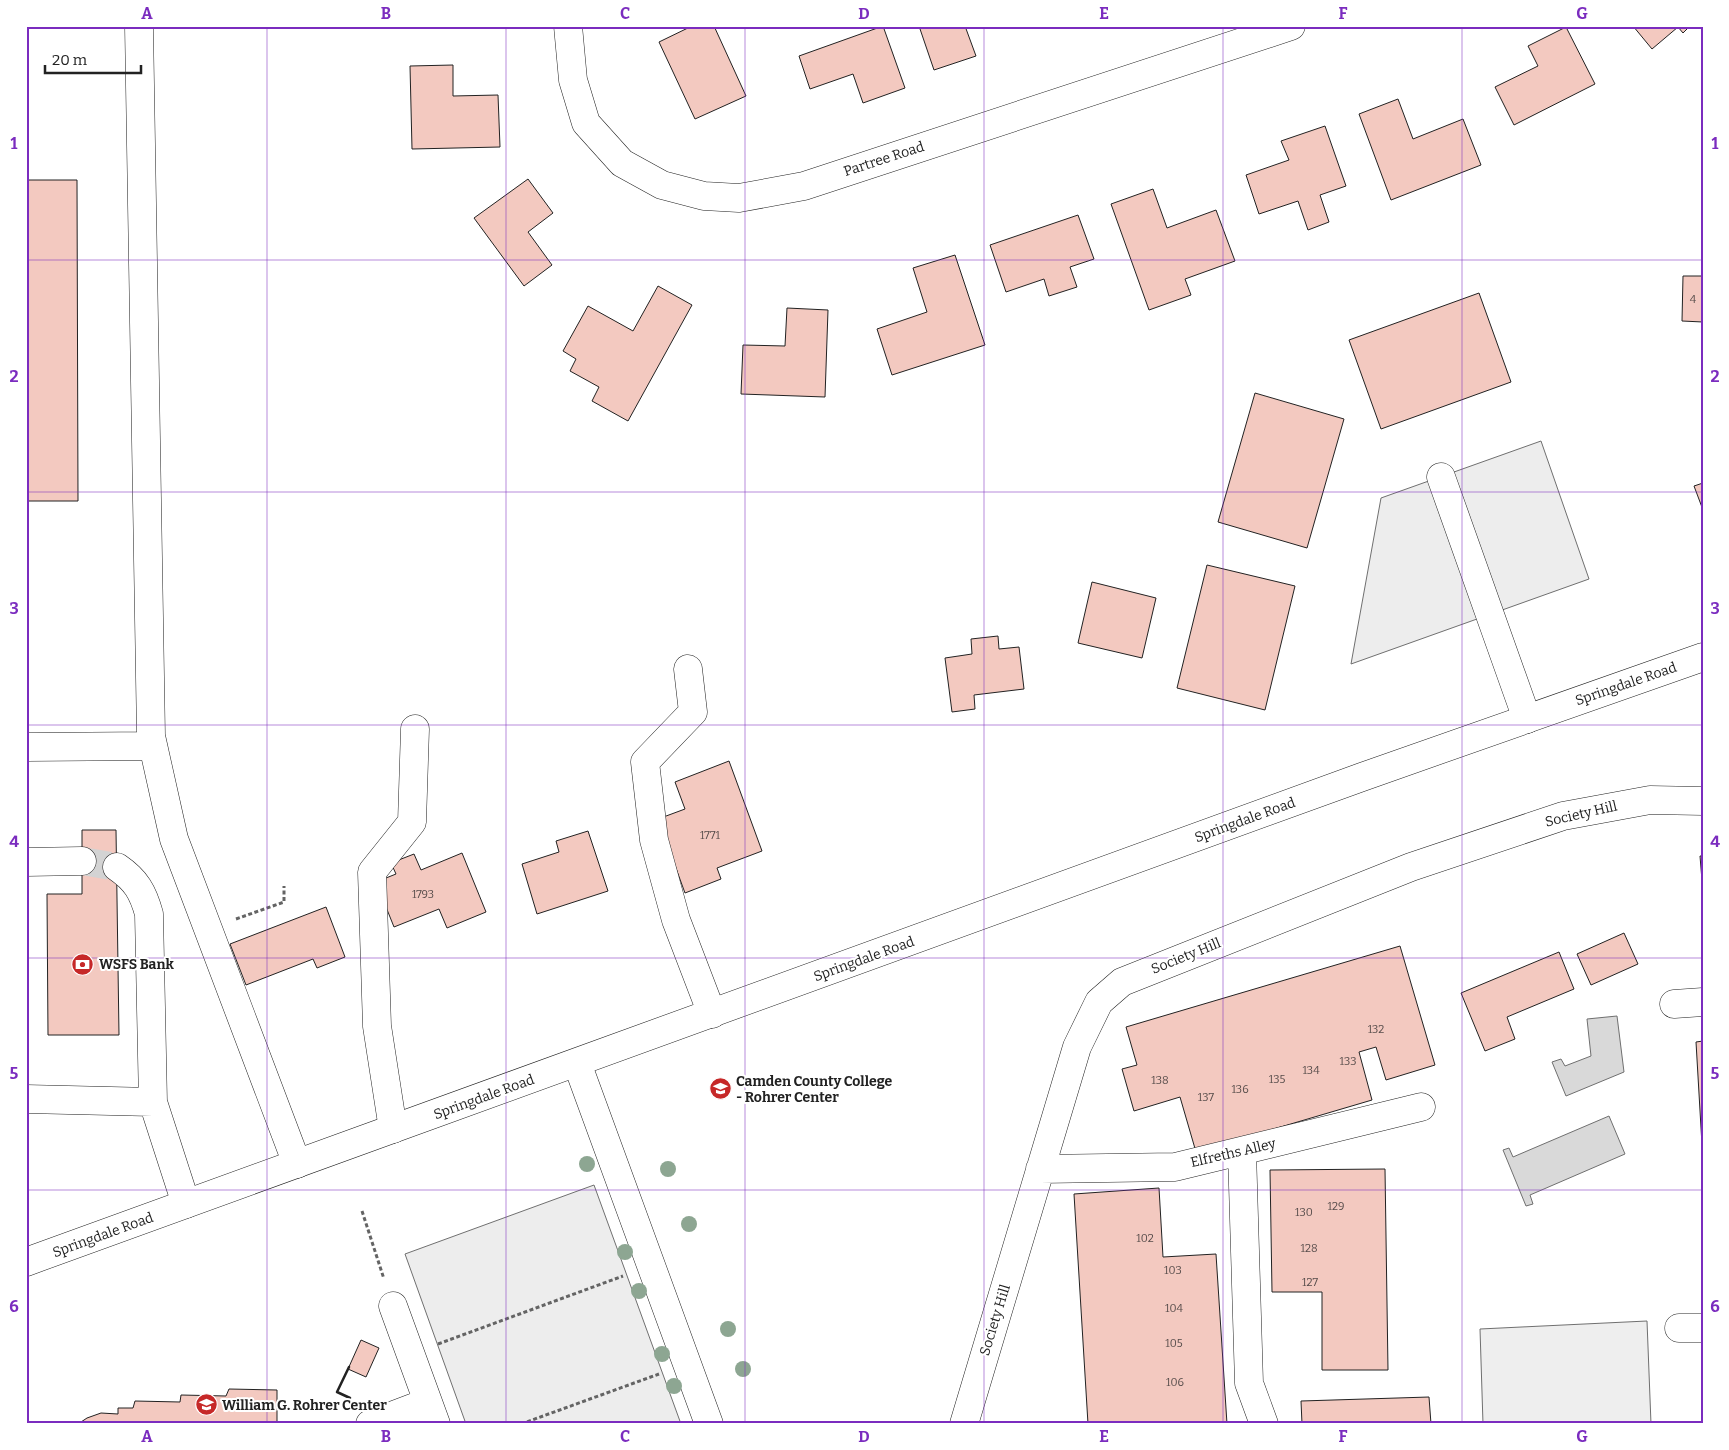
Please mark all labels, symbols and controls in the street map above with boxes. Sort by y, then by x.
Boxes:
text: A [141,4,153,23]
text: B [381,4,391,23]
text: C [620,4,630,23]
text: D [858,4,870,23]
text: E [1099,4,1109,23]
text: F [1339,4,1348,23]
text: G [1576,4,1588,23]
scale bar [45,42,141,74]
text: 20 m [52,51,88,69]
text: 1 [11,134,18,153]
text: 1 [1712,134,1719,153]
street label: Partree Road [842,138,926,180]
house number: 4 [1690,293,1697,306]
text: 2 [9,367,19,386]
text: 2 [1710,367,1720,386]
text: 3 [9,599,19,618]
text: 3 [1710,599,1720,618]
street label: Springdale Road [1573,659,1679,709]
street label: Springdale Road [1192,794,1298,846]
street label: Society Hill [1543,797,1619,831]
house number: 1771 [700,829,721,842]
text: 4 [9,832,19,851]
text: 4 [1710,832,1720,851]
house number: 1793 [412,888,434,901]
street label: Springdale Road [811,933,917,985]
street label: Society Hill [1149,934,1223,978]
bank icon: WSFS Bank [71,952,95,976]
place label: WSFS Bank [99,956,174,973]
house number: 132 [1368,1023,1384,1036]
house number: 133 [1340,1055,1356,1068]
text: 5 [10,1064,19,1083]
house number: 134 [1302,1064,1320,1077]
text: 5 [1711,1064,1720,1083]
street label: Springdale Road [431,1071,537,1123]
place label: Camden County College - Rohrer Center [736,1073,893,1106]
house number: 135 [1269,1073,1285,1086]
house number: 138 [1151,1074,1169,1087]
school or university icon: Camden County College - Rohrer Center [708,1077,732,1101]
house number: 136 [1231,1083,1249,1096]
house number: 137 [1198,1091,1215,1104]
street label: Elfreths Alley [1189,1135,1278,1171]
house number: 129 [1328,1200,1344,1213]
house number: 130 [1295,1206,1313,1219]
street label: Springdale Road [50,1209,156,1261]
house number: 102 [1136,1232,1154,1245]
house number: 128 [1300,1242,1318,1255]
house number: 103 [1164,1264,1182,1277]
house number: 127 [1302,1276,1318,1289]
street label: Society Hill [976,1282,1014,1358]
text: 6 [9,1297,19,1316]
text: 6 [1710,1297,1720,1316]
house number: 104 [1165,1302,1184,1315]
house number: 105 [1165,1337,1183,1350]
house number: 106 [1166,1376,1184,1389]
school or university icon: William G. Rohrer Center [194,1393,218,1417]
place label: William G. Rohrer Center [222,1397,387,1414]
text: A [141,1427,153,1446]
text: B [381,1427,391,1446]
text: C [620,1427,630,1446]
text: D [858,1427,870,1446]
text: E [1099,1427,1109,1446]
text: F [1339,1427,1348,1446]
text: G [1576,1427,1588,1446]

